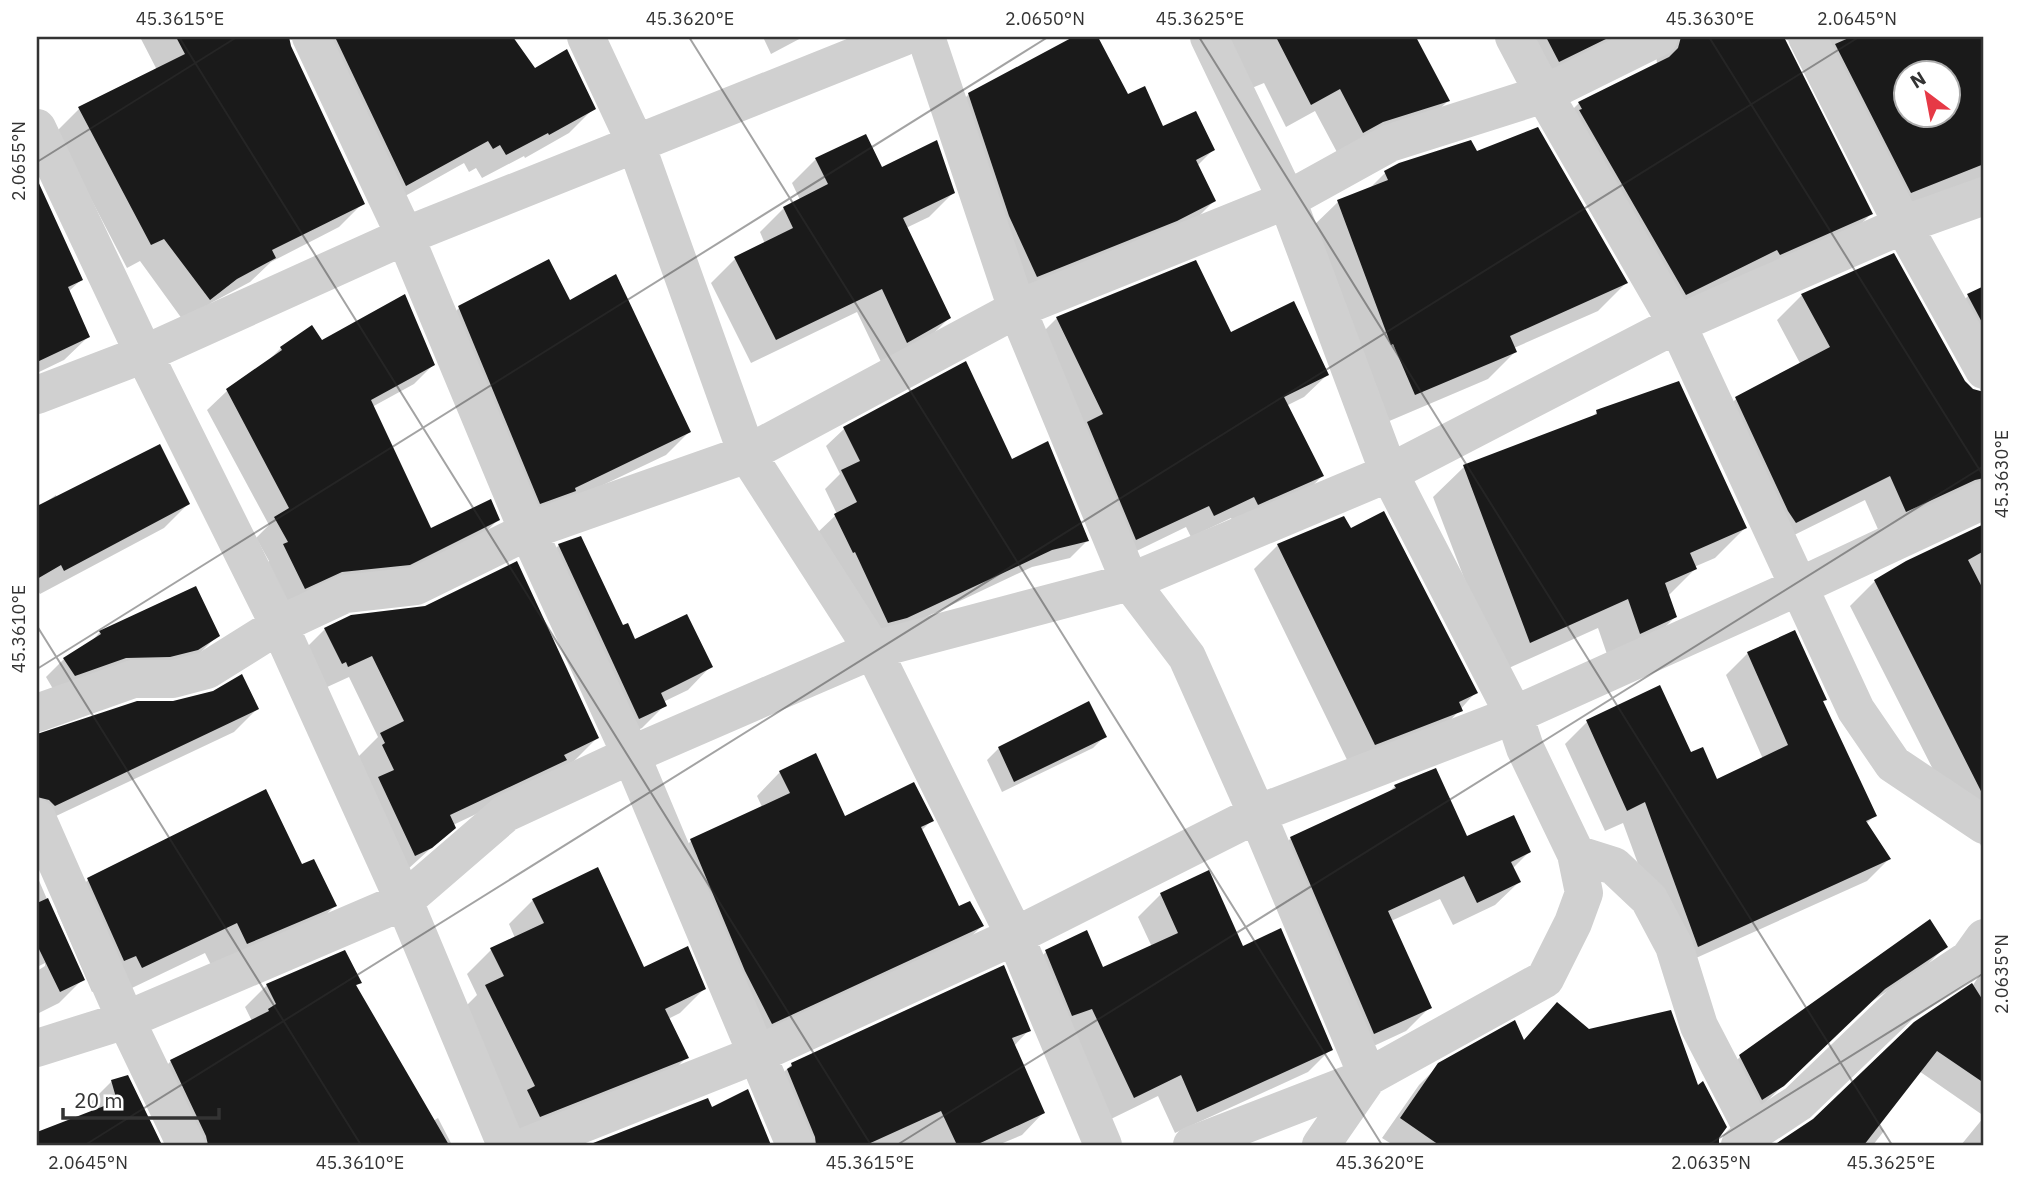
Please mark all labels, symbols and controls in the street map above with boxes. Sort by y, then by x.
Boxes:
text: 45.3615°E [136,7,224,30]
text: 45.3620°E [646,7,734,30]
text: 2.0650°N [1005,7,1085,30]
text: 45.3625°E [1156,7,1244,30]
text: 45.3630°E [1666,7,1754,30]
text: 2.0645°N [1817,7,1897,30]
north arrow [1892,60,1962,130]
text: N [1906,66,1930,93]
text: 2.0655°N [7,121,30,201]
text: 45.3630°E [1990,430,2013,518]
text: 45.3610°E [7,585,30,673]
text: 2.0635°N [1990,934,2013,1014]
scale bar [63,1077,219,1121]
text: 20 m [74,1086,123,1114]
text: 2.0645°N [48,1151,128,1174]
text: 45.3610°E [316,1151,404,1174]
text: 45.3615°E [826,1151,914,1174]
text: 45.3620°E [1336,1151,1424,1174]
text: 2.0635°N [1671,1151,1751,1174]
text: 45.3625°E [1847,1151,1935,1174]

